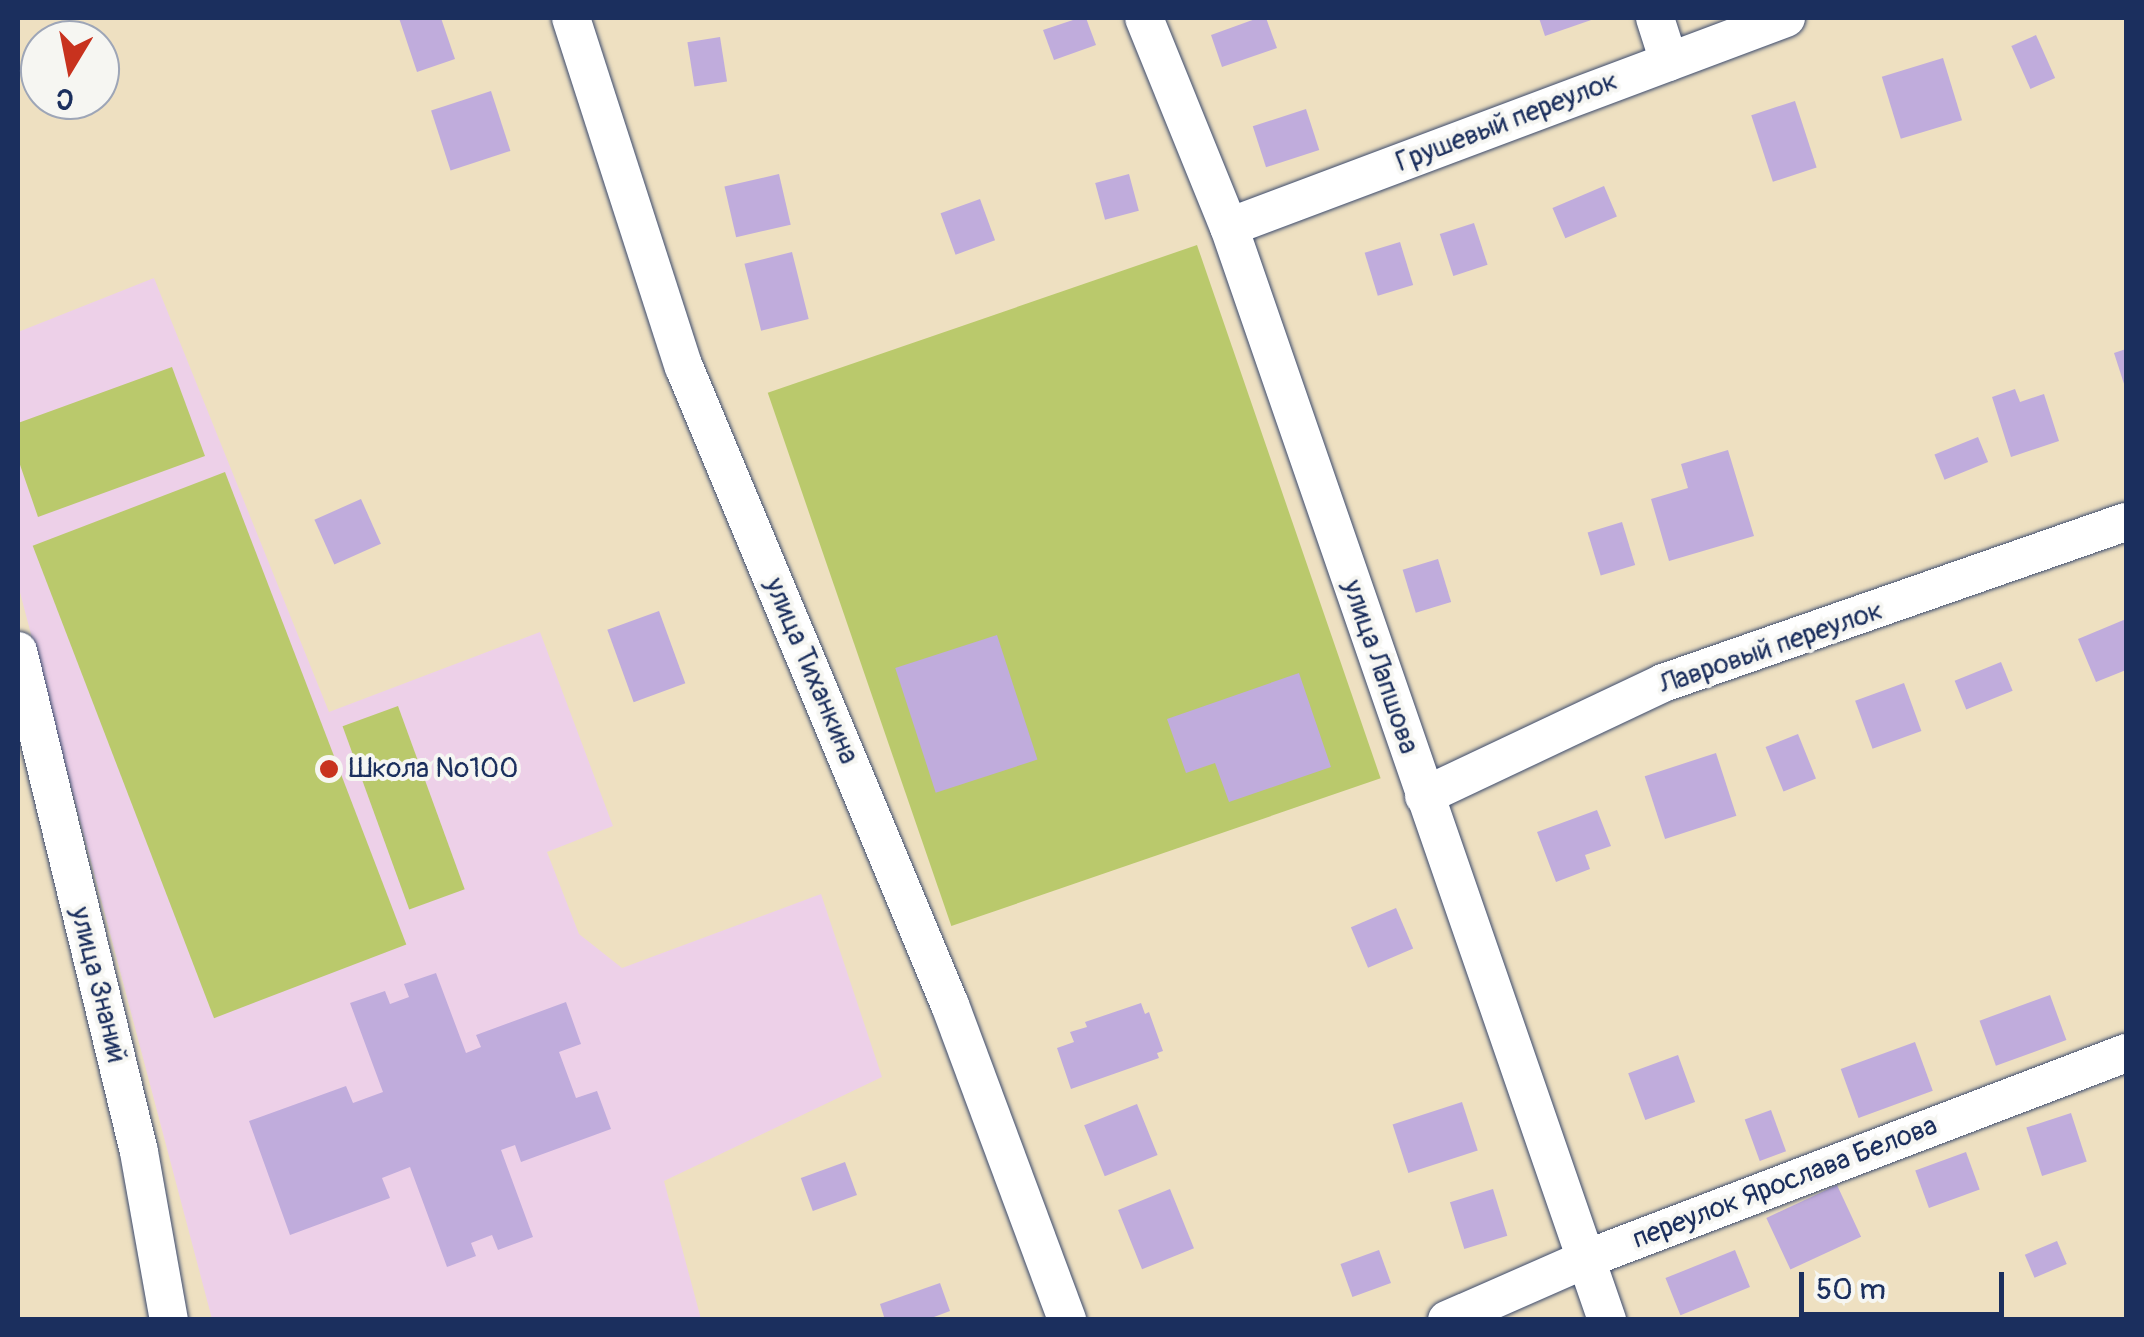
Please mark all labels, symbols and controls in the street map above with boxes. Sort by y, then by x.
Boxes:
north arrow [20,20,120,120]
street label: Грушевый переулок [1391,64,1623,180]
text: С [54,79,77,117]
street label: улица Тиханкина [757,573,865,769]
street label: улица Лапшова [1335,576,1425,758]
street label: Лавровый переулок [1655,594,1887,702]
place label: Школа №100 [349,752,518,786]
marker: Школа №100 [318,758,340,780]
street label: улица Знаний [62,904,134,1066]
street label: переулок Ярослава Белова [1628,1109,1942,1257]
scale bar [1804,1252,2009,1314]
text: 50 m [1816,1271,1886,1308]

